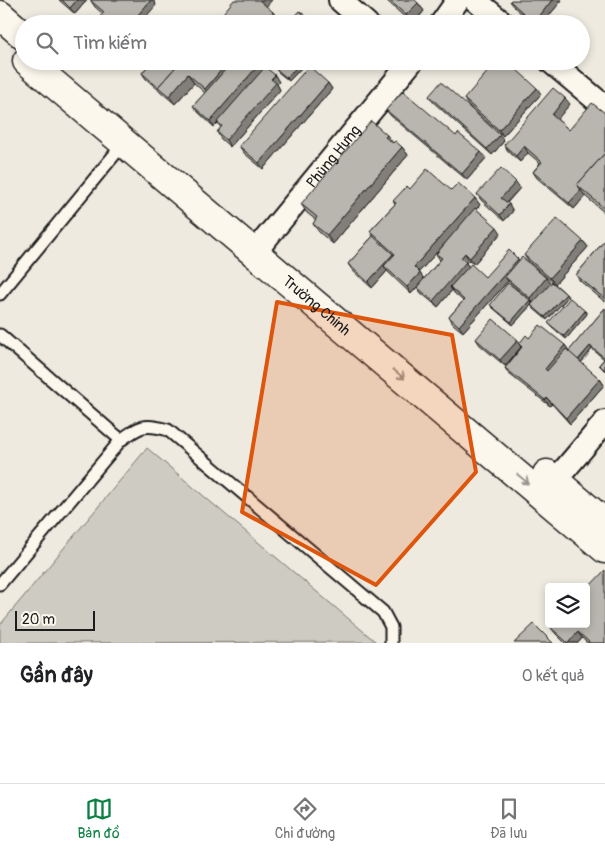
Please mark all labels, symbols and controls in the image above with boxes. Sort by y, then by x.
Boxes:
search box [15,15,590,70]
icon: search [33,29,61,57]
text: Tìm kiếm [73,31,147,55]
street label: Phùng Hưng [302,121,365,192]
street label: Trường Chinh [279,271,355,340]
one-way arrow [392,369,405,380]
one-way arrow [517,474,530,485]
map controls [545,583,590,628]
button: layers [545,583,590,628]
scale bar [15,608,95,631]
text: 20 m [22,611,55,628]
text: Gần đây [20,662,93,689]
text: 0 kết quả [522,666,585,686]
tab: Bản đồ [78,795,120,842]
tab: Chỉ đường [275,795,335,842]
tab: Đã lưu [490,795,527,842]

